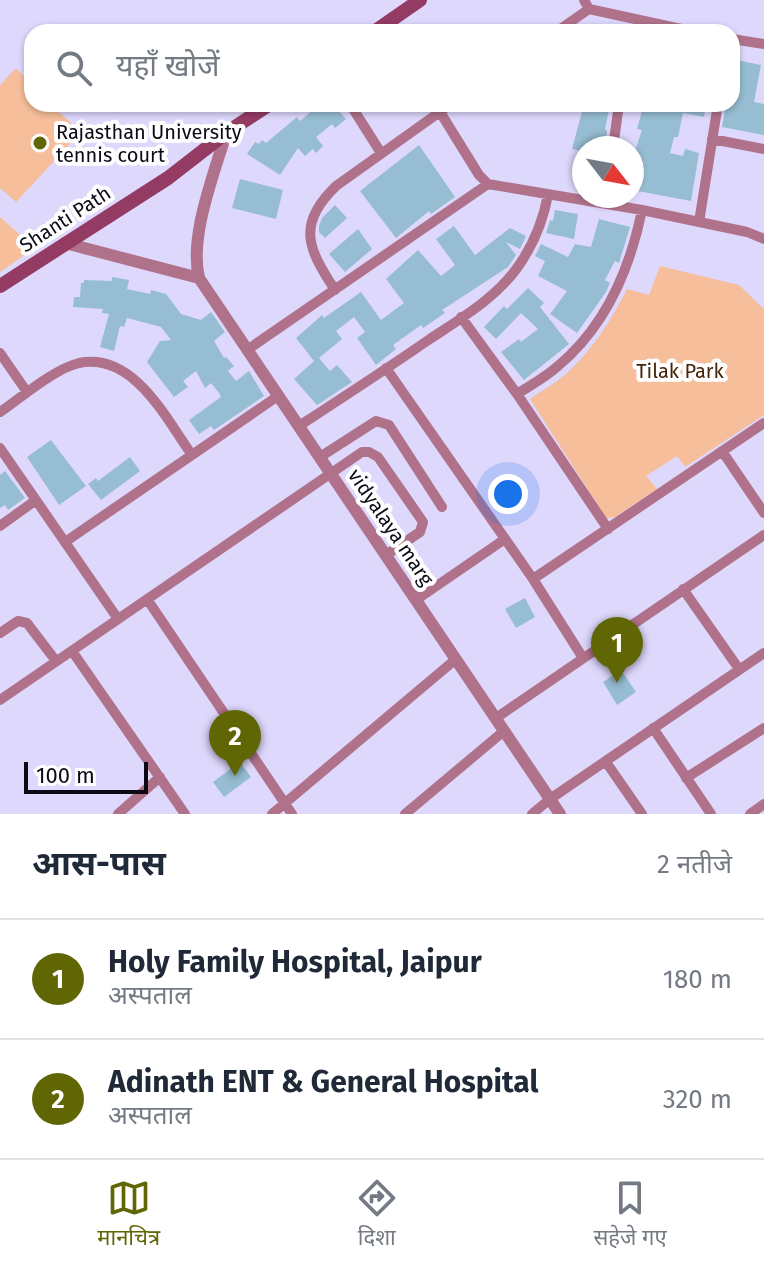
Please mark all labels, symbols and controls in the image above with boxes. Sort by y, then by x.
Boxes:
search box [24,24,740,112]
icon: search [52,46,96,90]
text: यहाँ खोजें [116,48,220,84]
place label: Rajasthan University tennis court [56,120,242,167]
marker: Rajasthan University tennis court [31,134,49,152]
north arrow [572,136,644,208]
street label: Shanti Path [15,181,115,257]
park label: Tilak Park [636,359,725,383]
street label: vidyalaya marg [343,464,439,590]
your location [488,474,528,514]
pin: 1 [591,617,643,683]
pin: 2 [209,710,261,776]
scale bar [24,758,148,794]
text: 100 m [36,762,95,789]
text: आस-पास [32,843,166,884]
text: 2 नतीजे [657,849,732,880]
text: Holy Family Hospital, Jaipur [108,944,482,980]
text: 1 [52,964,64,995]
text: 180 m [663,964,732,995]
text: अस्पताल [108,980,192,1011]
text: Adinath ENT & General Hospital [108,1064,538,1100]
text: 2 [51,1084,65,1115]
text: 320 m [663,1084,732,1115]
text: अस्पताल [108,1100,192,1131]
tab: मानचित्र [97,1176,160,1254]
tab: दिशा [355,1176,399,1254]
tab: सहेजे गए [593,1176,667,1254]

